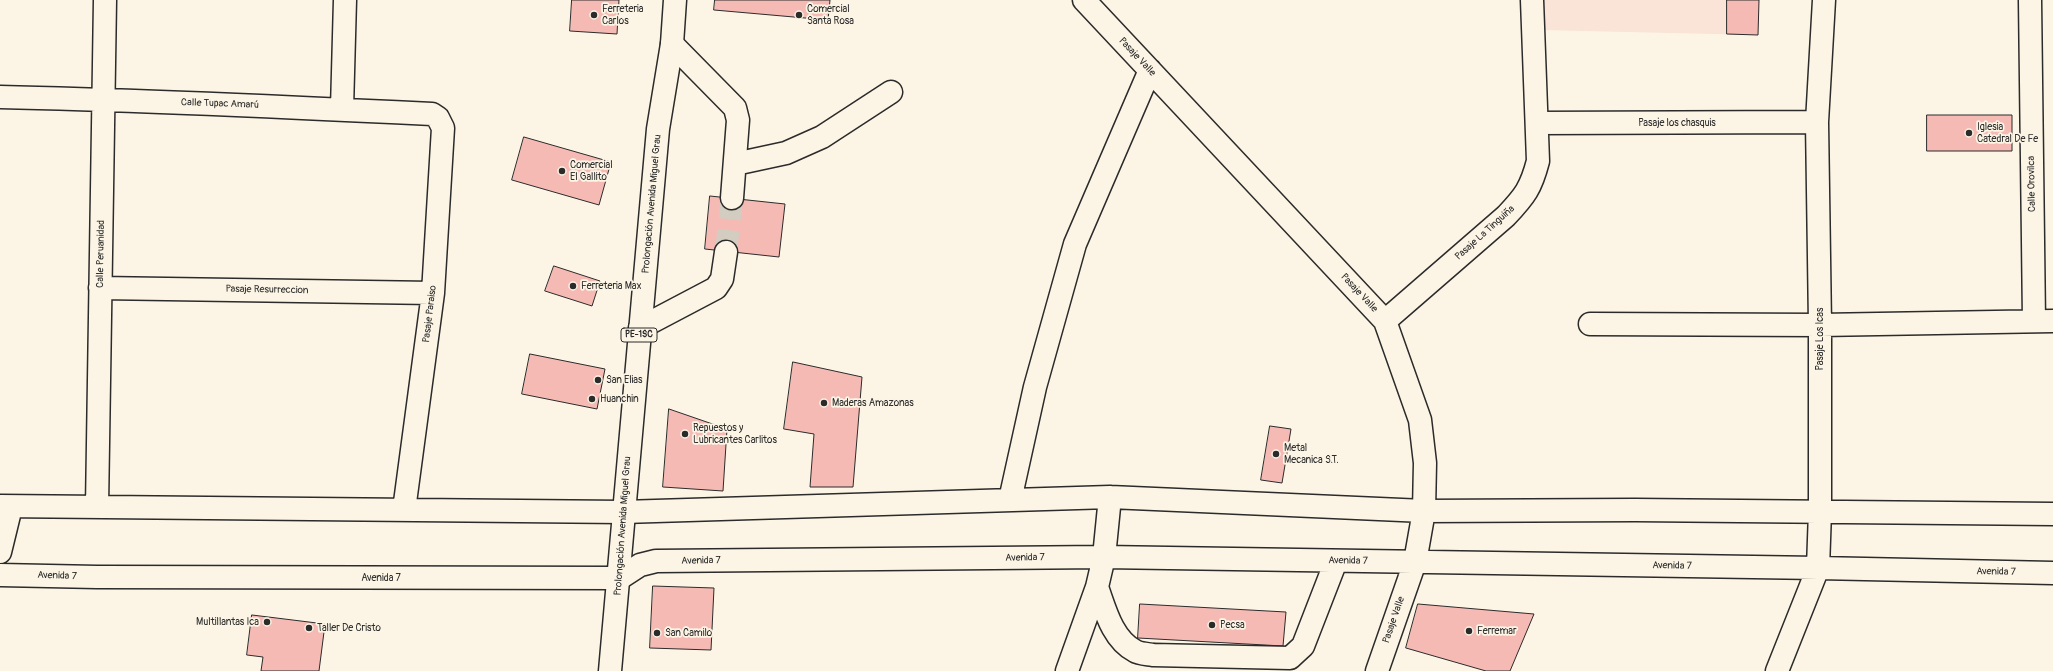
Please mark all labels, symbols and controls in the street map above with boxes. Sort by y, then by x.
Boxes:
place label: Ferreteria Carlos [602,3,643,26]
place label: Comercial Santa Rosa [807,3,854,26]
marker: Ferreteria Carlos [589,10,599,20]
marker: Comercial Santa Rosa [794,10,804,20]
street label: Pasaje Valle [1116,35,1158,79]
street label: Calle Tupac Amarú [181,97,259,111]
street label: Pasaje los chasquis [1638,117,1716,129]
place label: Iglesia Catedral De Fe [1977,121,2038,144]
marker: Iglesia Catedral De Fe [1964,128,1974,138]
street label: Prolongación Avenida Miguel Grau [640,134,664,274]
street label: Calle Orovilca [2026,156,2038,212]
place label: Comercial El Gallito [570,159,613,182]
marker: Comercial El Gallito [557,166,567,176]
street label: Pasaje La Tinguiña [1453,203,1517,263]
street label: Calle Peruanidad [94,220,108,288]
street label: Pasaje Valle [1338,271,1380,315]
place label: Ferreteria Max [581,280,641,292]
marker: Ferreteria Max [568,281,578,291]
street label: Pasaje Resurreccion [225,283,309,297]
street label: Pasaje Paraiso [421,285,439,343]
street label: Pasaje Los Icas [1814,308,1826,370]
road number: PE-1SC [621,328,657,342]
place label: San Elias [606,374,642,386]
marker: San Elias [593,375,603,385]
place label: Huanchin [600,393,639,405]
marker: Huanchin [587,394,597,404]
place label: Maderas Amazonas [832,397,914,409]
marker: Maderas Amazonas [819,398,829,408]
place label: Repuestos y Lubricantes Carlitos [693,422,777,446]
marker: Repuestos y Lubricantes Carlitos [680,429,690,439]
place label: Metal Mecanica S.T. [1284,442,1339,466]
marker: Metal Mecanica S.T. [1271,449,1281,459]
street label: Prolongación Avenida Miguel Grau [612,456,634,596]
street label: Avenida 7 [1005,552,1045,564]
street label: Avenida 7 [681,555,721,567]
street label: Avenida 7 [1328,555,1368,567]
street label: Avenida 7 [1652,560,1692,572]
street label: Avenida 7 [1976,566,2016,578]
street label: Avenida 7 [37,569,77,583]
street label: Avenida 7 [361,572,401,584]
street label: Pasaje Valle [1380,595,1408,645]
place label: Multillantas Ica [196,616,259,628]
marker: Multillantas Ica [262,617,272,627]
place label: Pecsa [1220,619,1245,631]
marker: Pecsa [1207,620,1217,630]
place label: Taller De Cristo [317,622,381,634]
marker: Taller De Cristo [304,623,314,633]
place label: Ferremar [1477,625,1517,637]
marker: Ferremar [1464,626,1474,636]
place label: San Camilo [665,627,712,639]
marker: San Camilo [652,628,662,638]

